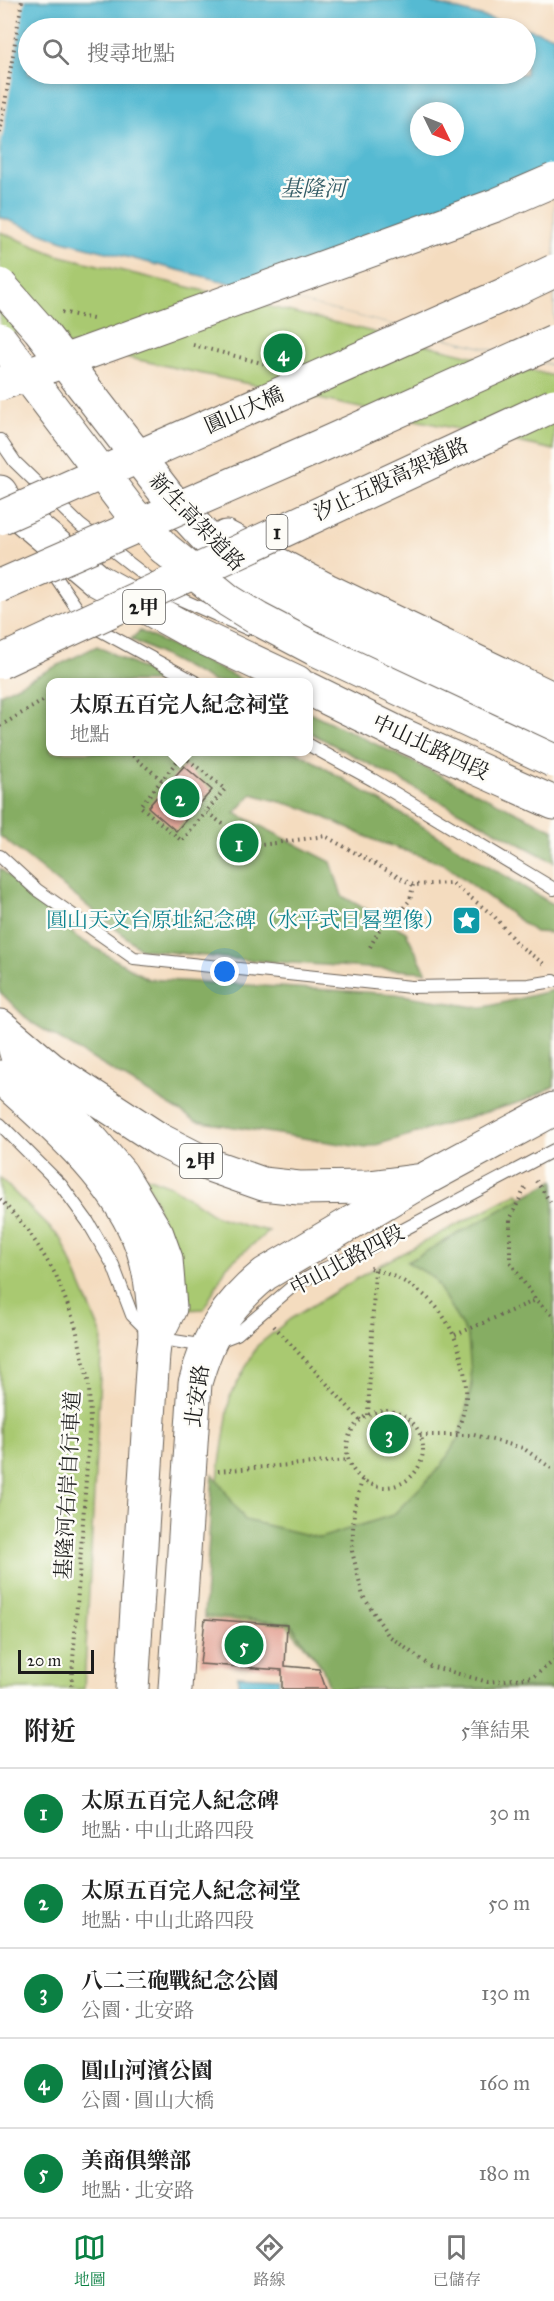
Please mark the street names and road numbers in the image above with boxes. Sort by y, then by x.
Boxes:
street label: 圓山大橋 [200,381,288,439]
street label: 汐止五股高架道路 [309,432,473,526]
street label: 新生高架道路 [144,468,250,576]
road number: 1 [266,515,288,549]
road number: 2甲 [123,590,165,624]
street label: 中山北路四段 [368,709,494,785]
road number: 2甲 [180,1144,222,1178]
street label: 中山北路四段 [285,1219,409,1301]
street label: 北安路 [180,1363,214,1429]
street label: 基隆河右岸自行車道 [50,1390,86,1580]

